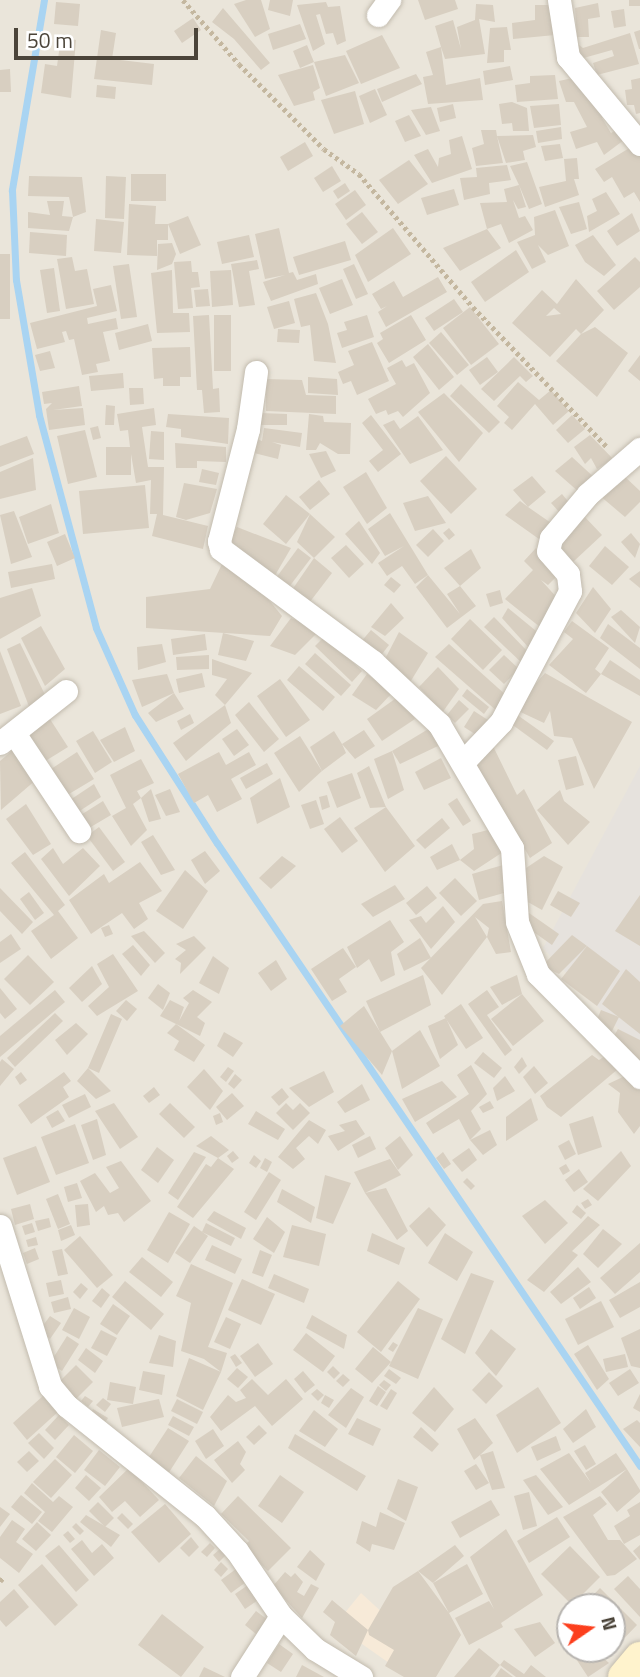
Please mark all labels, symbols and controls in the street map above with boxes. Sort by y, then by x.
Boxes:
scale bar [18,14,201,58]
text: 50 m [27,24,73,56]
north arrow [556,1593,626,1663]
text: N [594,1613,626,1633]

